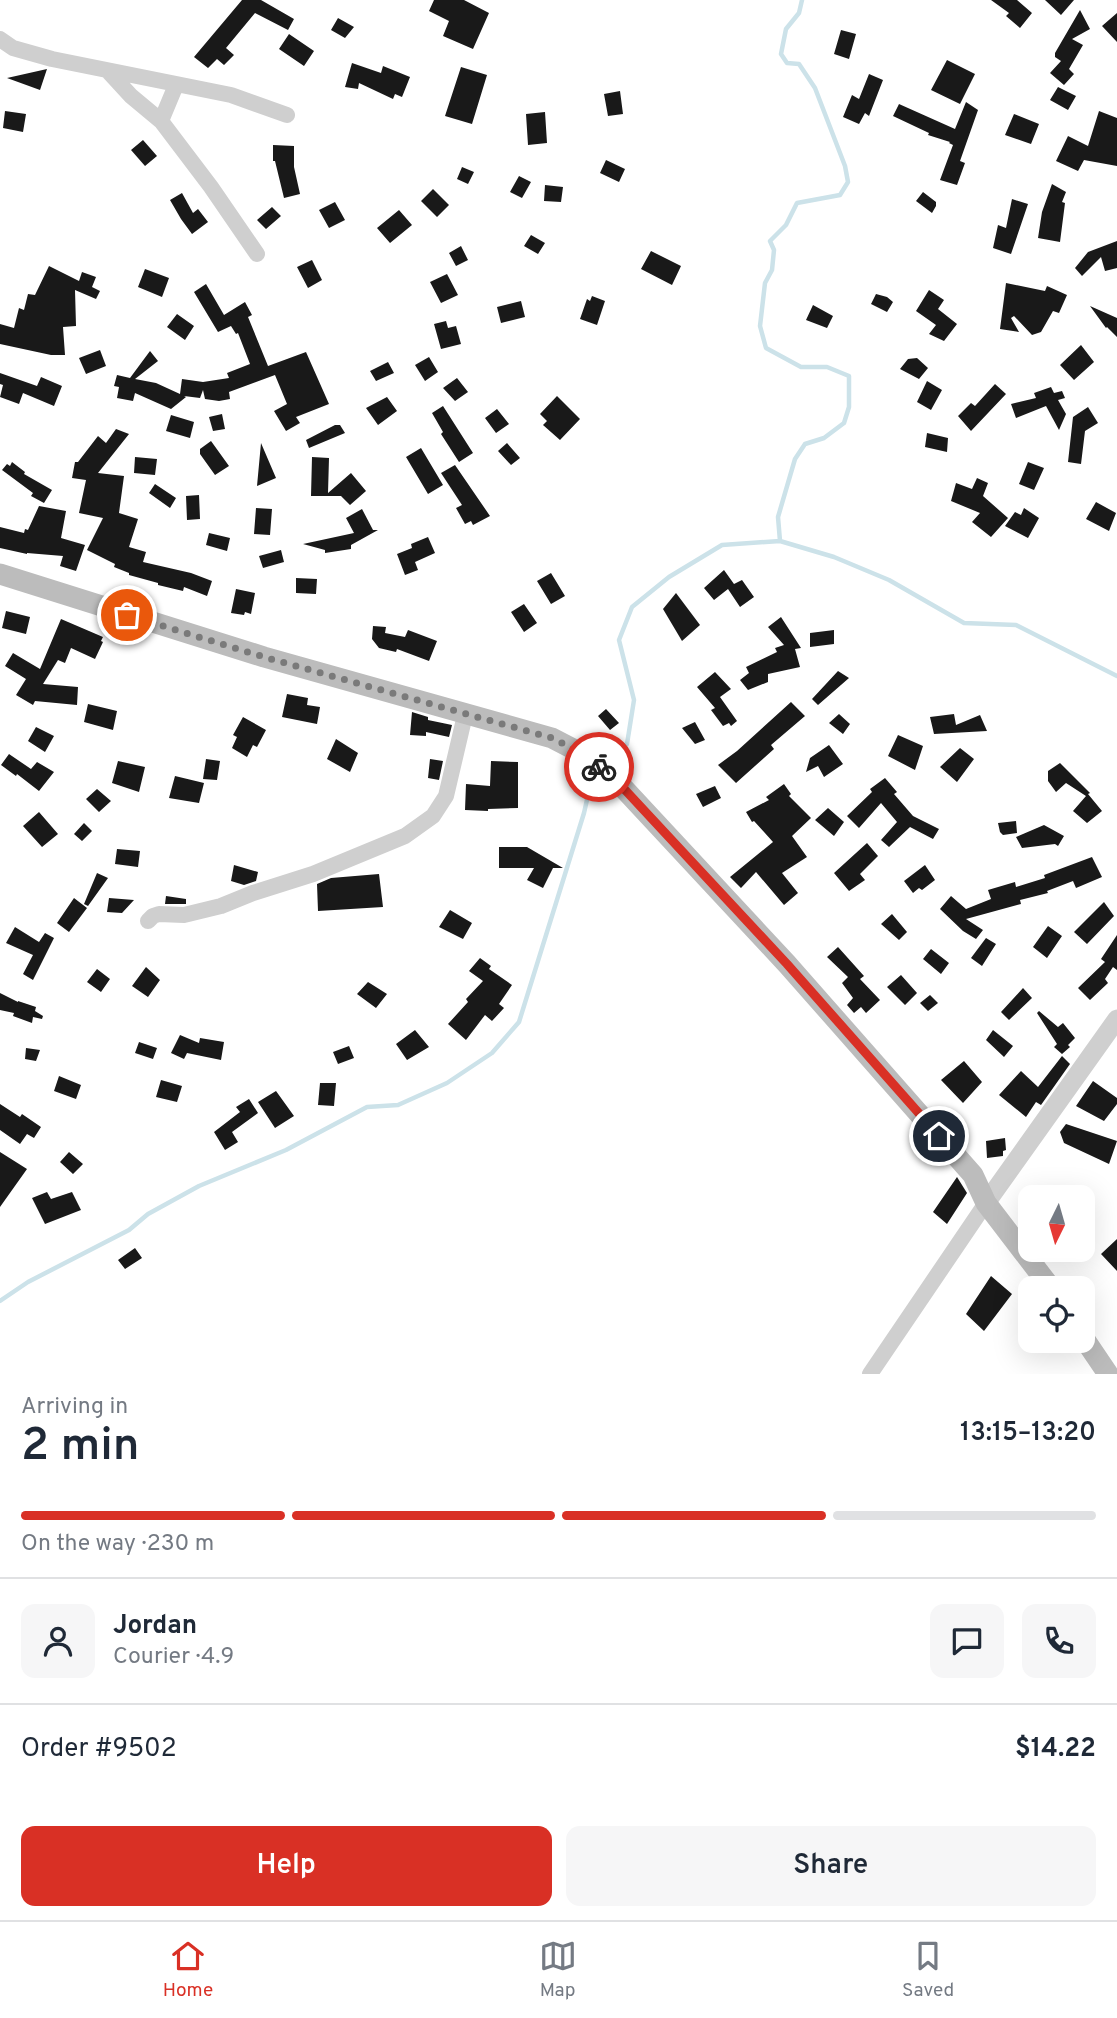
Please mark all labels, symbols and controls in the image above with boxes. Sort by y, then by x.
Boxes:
pin [97,585,157,645]
icon: bag [108,596,146,634]
courier [564,732,634,802]
icon: bike [580,748,618,786]
pin [909,1106,969,1166]
icon: home [920,1117,958,1155]
north arrow [1018,1185,1096,1262]
map controls [1018,1185,1095,1353]
button: locate [1018,1276,1095,1353]
text: Arriving in [21,1393,128,1422]
text: 13:15–13:20 [960,1417,1096,1450]
text: 2 min [21,1418,140,1477]
text: On the way · 230 m [21,1530,214,1559]
button: person [21,1604,95,1678]
button: chat [930,1604,1004,1678]
button: phone [1022,1604,1096,1678]
text: Jordan [113,1610,197,1643]
text: Courier · 4.9 [113,1643,234,1672]
text: Order #9502 [21,1733,177,1766]
text: $14.22 [1015,1733,1096,1766]
button: Help [21,1826,552,1906]
button: Share [566,1826,1096,1906]
tab: Home [163,1937,213,2003]
tab: Map [539,1937,577,2003]
tab: Saved [902,1937,954,2003]

